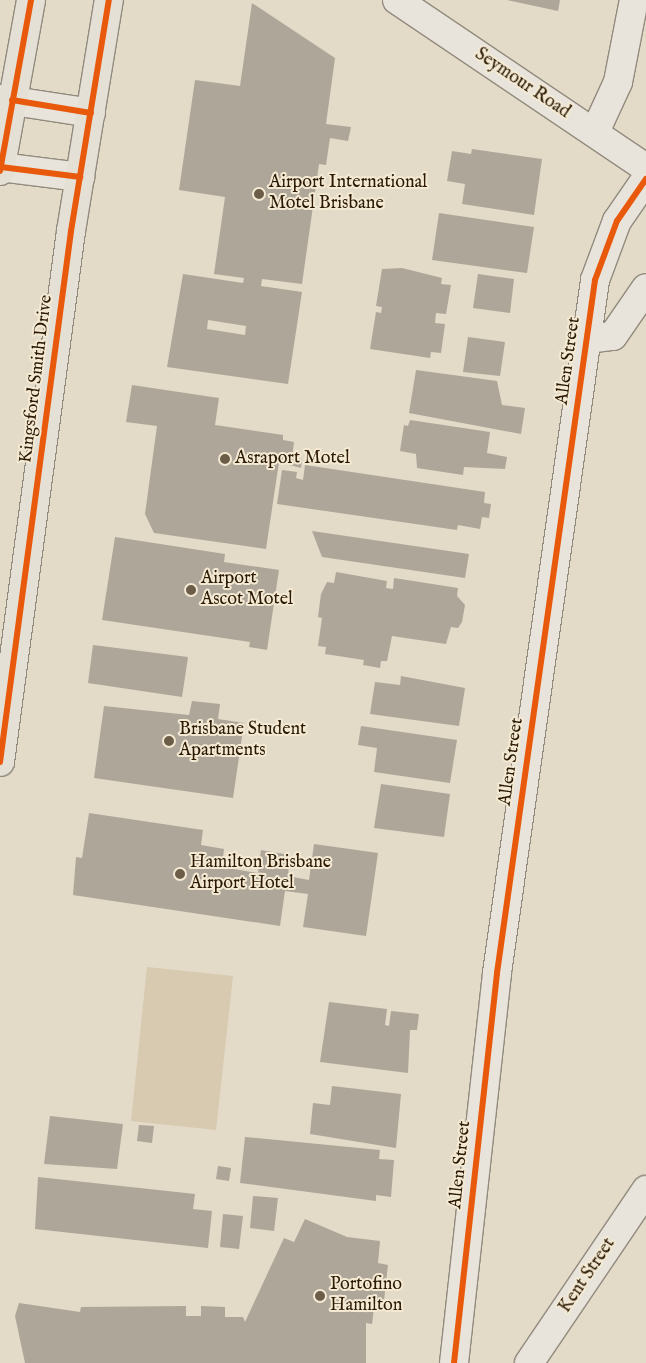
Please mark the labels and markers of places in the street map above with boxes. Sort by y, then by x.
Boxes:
place label: Airport International Motel Brisbane [269,173,427,215]
marker: Airport International Motel Brisbane [253,188,265,200]
place label: Asraport Motel [235,448,350,470]
marker: Asraport Motel [219,453,231,465]
place label: Airport Ascot Motel [201,569,293,612]
marker: Airport Ascot Motel [185,584,197,596]
place label: Brisbane Student Apartments [179,720,306,762]
marker: Brisbane Student Apartments [163,735,175,747]
place label: Hamilton Brisbane Airport Hotel [190,853,331,896]
marker: Hamilton Brisbane Airport Hotel [174,868,186,880]
place label: Portofino Hamilton [330,1275,402,1318]
marker: Portofino Hamilton [314,1290,326,1302]

